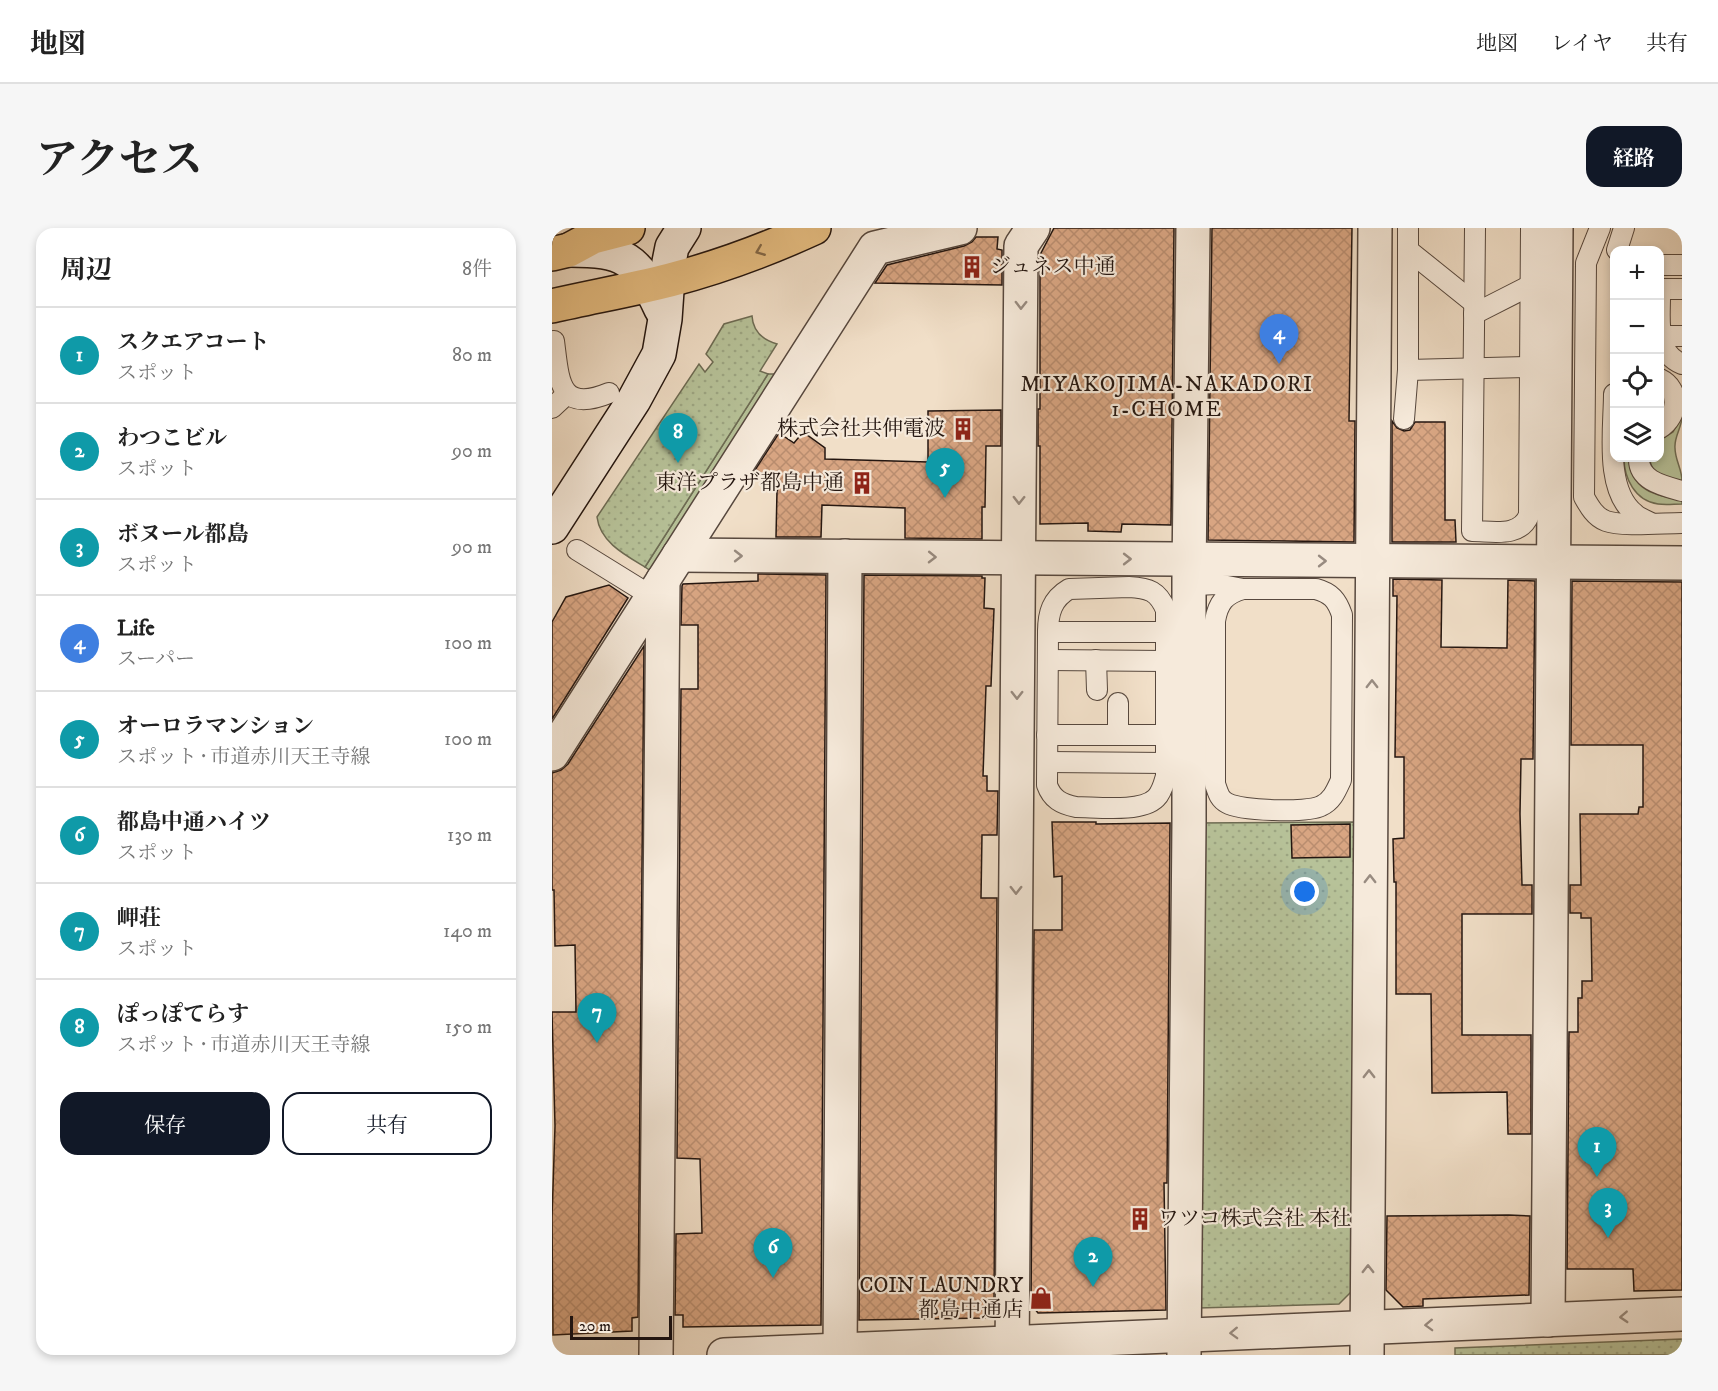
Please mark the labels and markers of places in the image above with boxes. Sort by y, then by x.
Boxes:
building icon: ジュネス中通 [959,254,985,280]
place label: ジュネス中通 [990,254,1116,280]
pin: 4 [1260,314,1298,364]
pin: 8 [658,414,698,463]
place label: 株式会社共伸電波 [777,416,945,442]
building icon: 株式会社共伸電波 [950,416,976,442]
pin: 5 [926,448,964,498]
place label: 東洋プラザ都島中通 [655,470,844,496]
building icon: 東洋プラザ都島中通 [849,470,875,496]
pin: 7 [578,994,616,1043]
pin: 1 [1578,1128,1616,1177]
pin: 3 [1588,1188,1628,1238]
building icon: ワツコ株式会社 本社 [1127,1206,1153,1232]
place label: ワツコ株式会社 本社 [1158,1206,1351,1232]
pin: 6 [754,1228,792,1278]
pin: 2 [1074,1238,1112,1287]
place label: COIN LAUNDRY 都島中通店 [860,1273,1024,1323]
shop icon: COIN LAUNDRY 都島中通店 [1028,1285,1054,1311]

